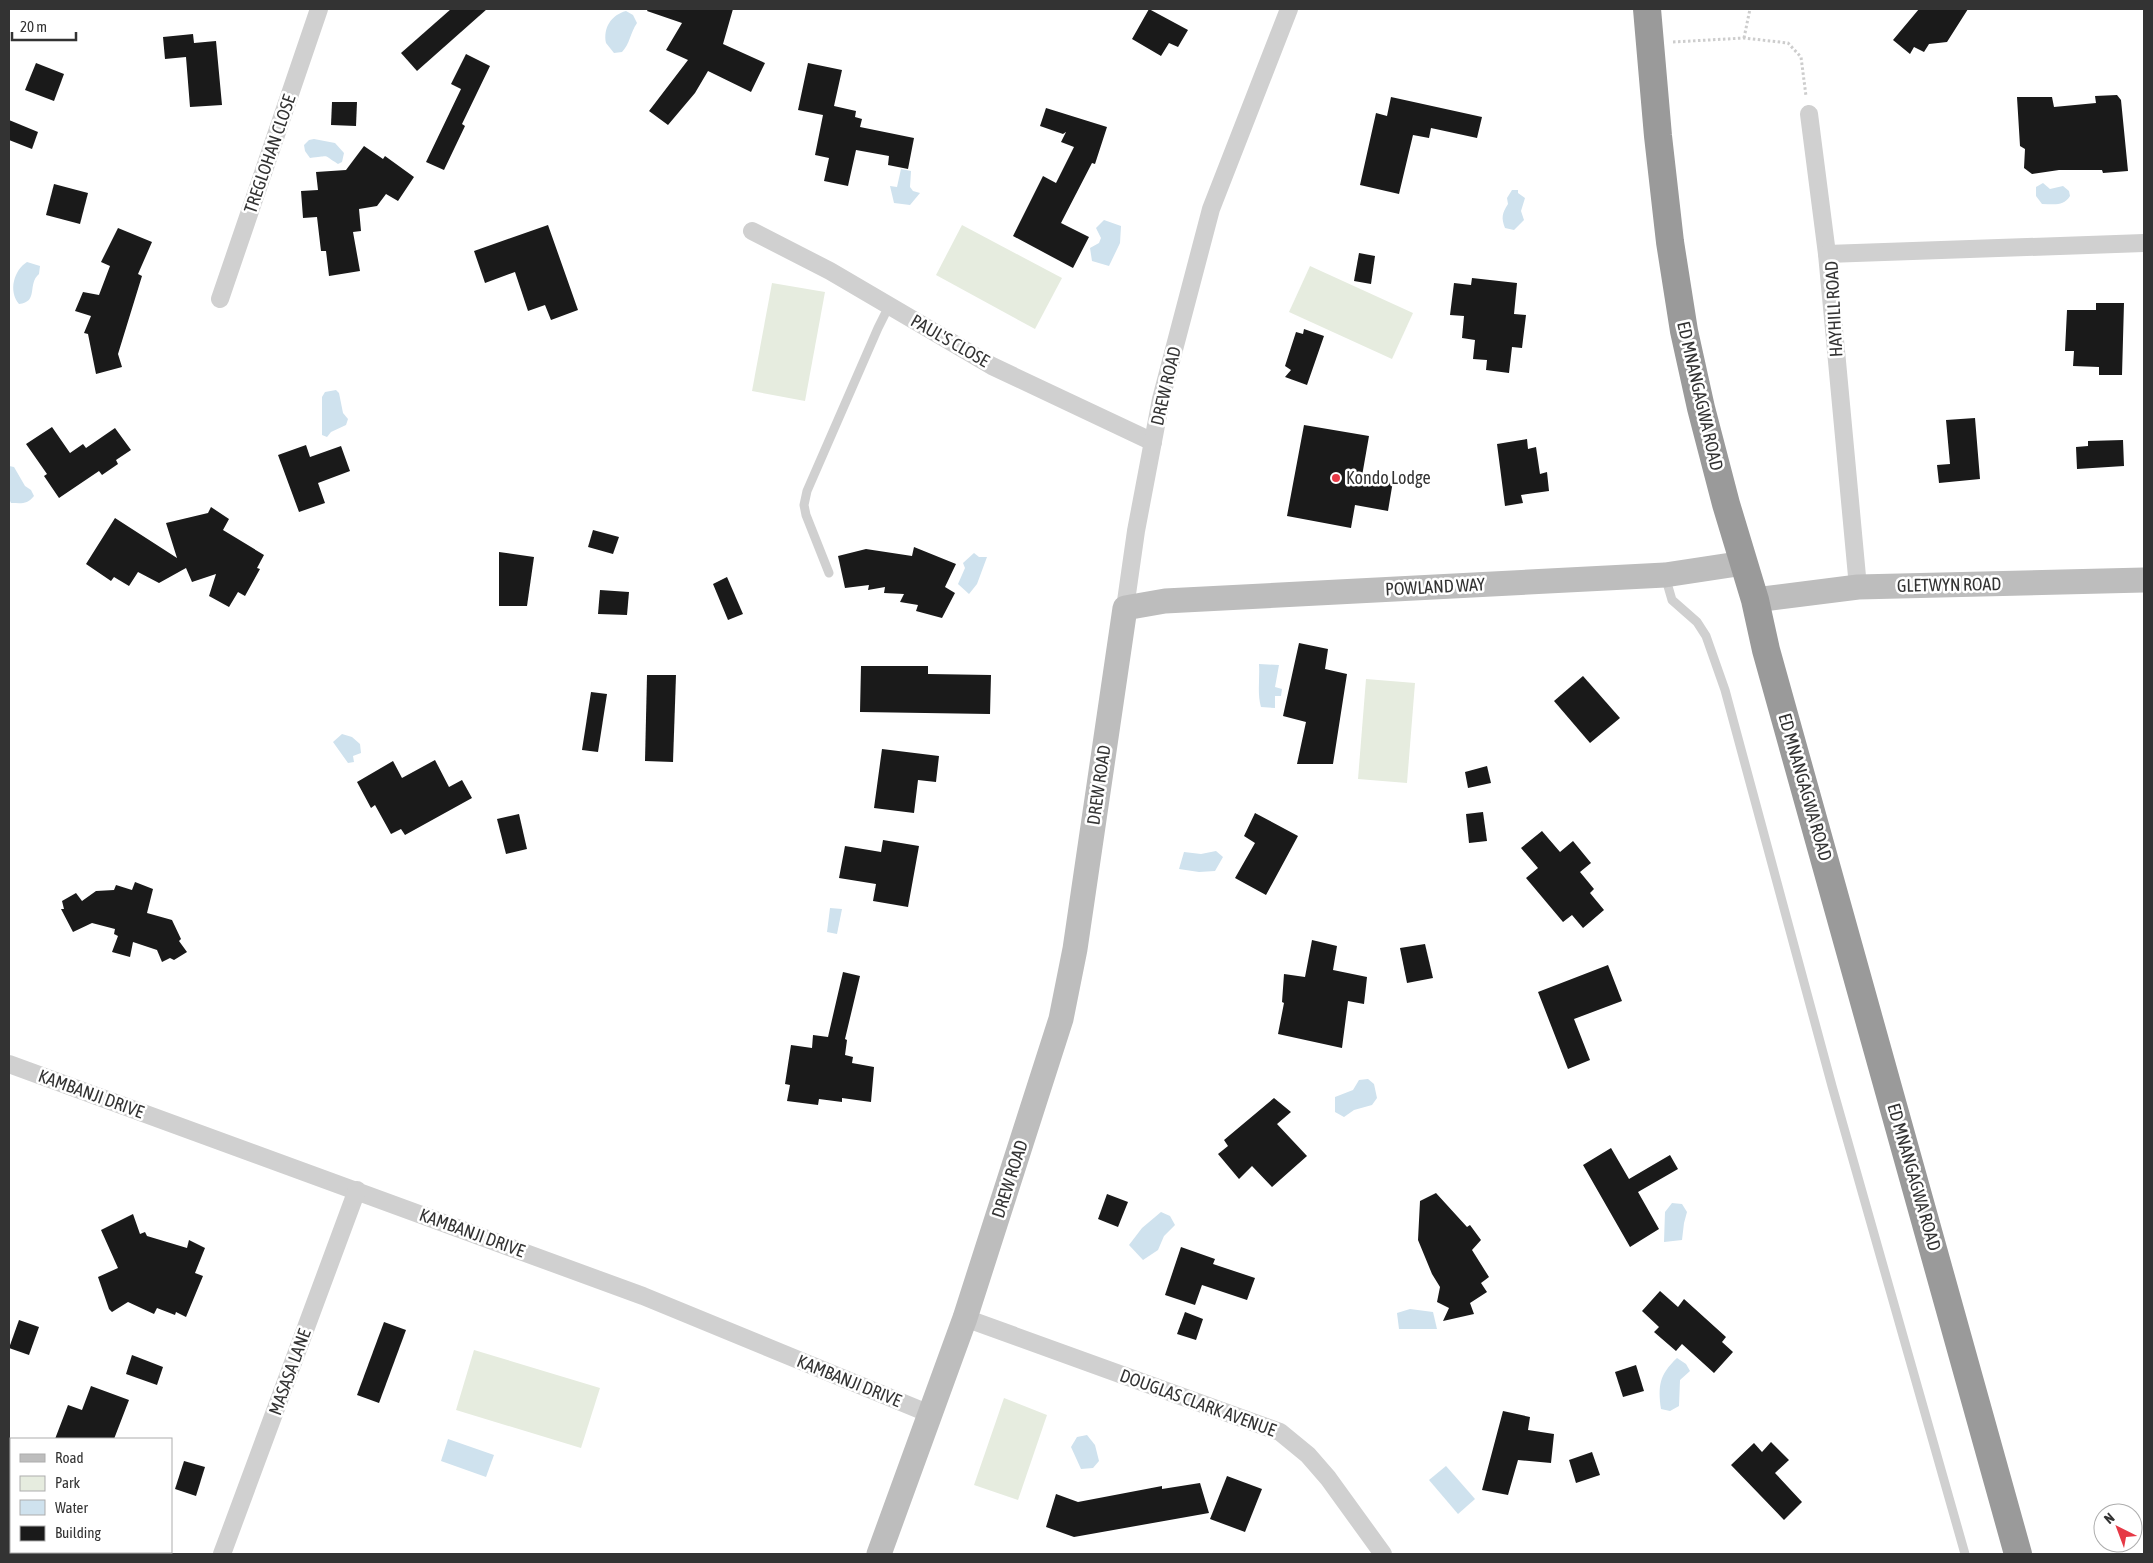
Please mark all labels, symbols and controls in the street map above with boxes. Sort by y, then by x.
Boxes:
scale bar [12,10,76,42]
text: 20 m [20,18,47,35]
street label: TREGLOHAN CLOSE [239,91,300,216]
street label: HAYHILL ROAD [1821,261,1847,358]
street label: PAUL'S CLOSE [907,310,993,372]
street label: ED MNANGAGWA ROAD [1673,319,1728,473]
street label: DREW ROAD [1146,344,1185,427]
place label: Kondo Lodge [1346,467,1431,488]
marker: Kondo Lodge [1330,472,1342,484]
street label: POWLAND WAY [1385,573,1485,600]
street label: GLETWYN ROAD [1897,573,2001,596]
street label: ED MNANGAGWA ROAD [1774,711,1837,863]
street label: DREW ROAD [1083,744,1115,826]
street label: KAMBANJI DRIVE [36,1065,147,1122]
street label: ED MNANGAGWA ROAD [1883,1101,1946,1253]
street label: DREW ROAD [987,1137,1032,1220]
street label: KAMBANJI DRIVE [417,1204,528,1261]
street label: MASASA LANE [264,1326,315,1418]
street label: KAMBANJI DRIVE [794,1350,905,1411]
street label: DOUGLAS CLARK AVENUE [1117,1365,1279,1441]
legend [10,1438,172,1553]
text: Road [55,1449,84,1466]
text: Park [55,1474,80,1491]
text: Water [55,1499,88,1516]
north arrow [2093,1503,2143,1553]
text: N [2101,1510,2118,1527]
text: Building [55,1524,101,1541]

